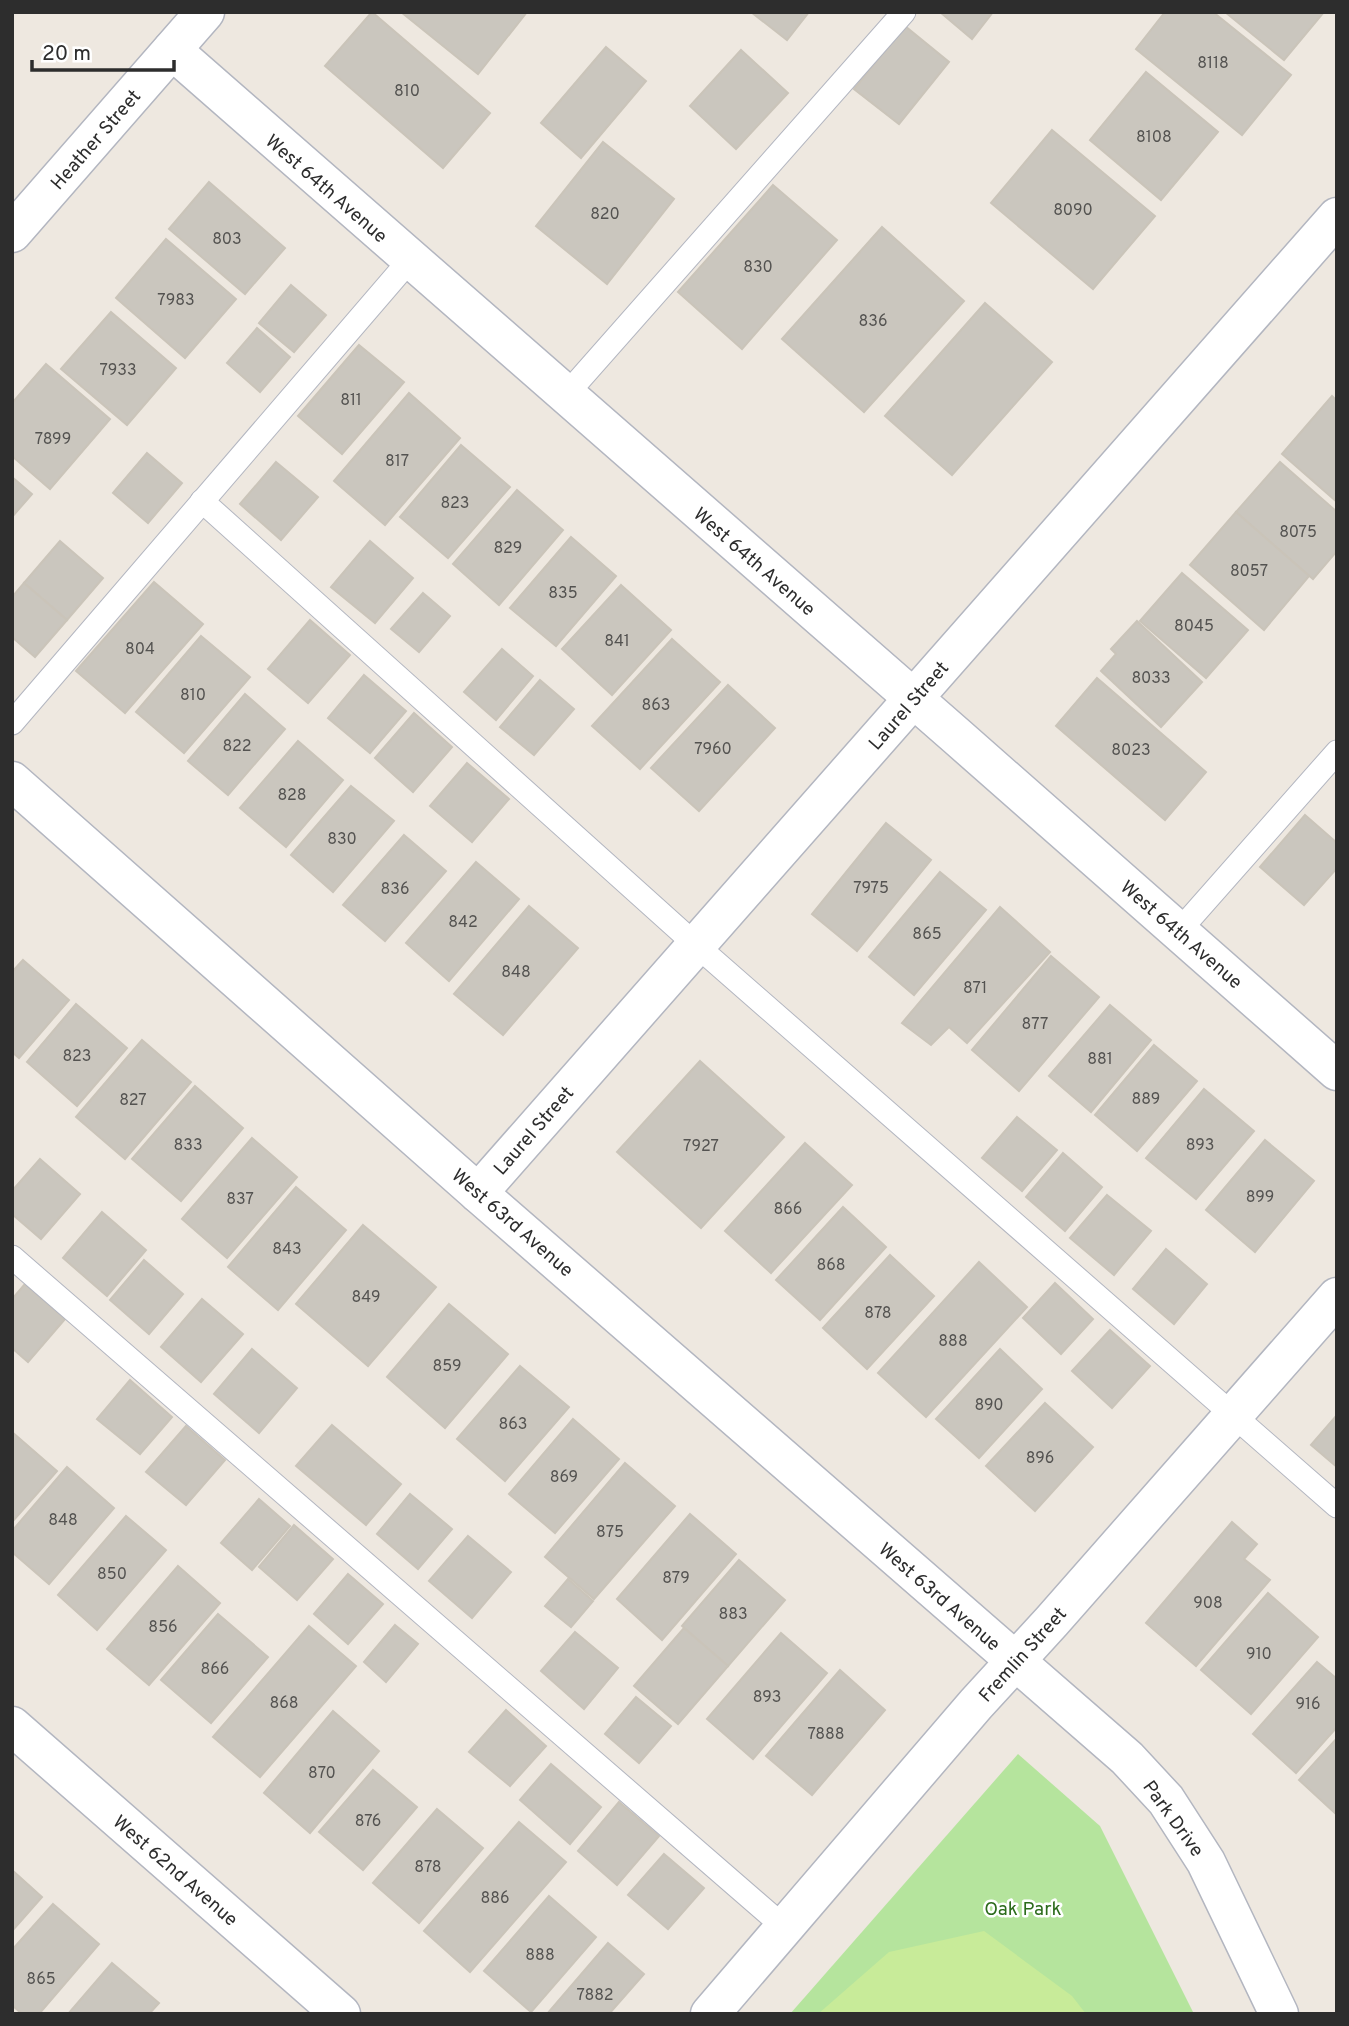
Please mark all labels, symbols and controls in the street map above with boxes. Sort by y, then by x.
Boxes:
scale bar [32,28,173,72]
text: 20 m [42,41,91,68]
house number: 8118 [1197,54,1229,74]
house number: 810 [394,82,420,102]
street label: Heather Street [46,85,147,196]
house number: 8108 [1136,128,1172,148]
street label: West 64th Avenue [260,130,392,249]
house number: 8090 [1053,201,1093,221]
house number: 820 [590,205,620,225]
house number: 803 [212,230,242,250]
house number: 830 [743,258,773,278]
house number: 7983 [157,291,195,311]
house number: 836 [859,312,887,332]
house number: 7933 [99,361,137,381]
house number: 811 [340,391,362,411]
house number: 7899 [35,430,71,450]
house number: 817 [385,452,409,472]
house number: 823 [441,494,469,514]
street label: West 64th Avenue [688,503,820,622]
house number: 8075 [1279,523,1317,543]
house number: 829 [494,539,522,559]
house number: 8057 [1230,562,1268,582]
house number: 835 [548,584,578,604]
house number: 8045 [1174,617,1214,637]
house number: 841 [604,632,630,652]
house number: 804 [125,640,155,660]
street label: Laurel Street [864,657,955,756]
house number: 8033 [1131,669,1171,689]
house number: 810 [180,686,206,706]
house number: 863 [642,696,670,716]
house number: 822 [222,737,252,757]
house number: 7960 [694,740,732,760]
house number: 8023 [1111,741,1151,761]
house number: 828 [277,786,307,806]
house number: 830 [327,830,357,850]
street label: West 64th Avenue [1115,876,1247,995]
house number: 7975 [853,879,889,899]
house number: 836 [381,880,409,900]
house number: 842 [448,913,478,933]
house number: 865 [912,925,942,945]
house number: 848 [501,963,531,983]
house number: 871 [963,979,987,999]
house number: 877 [1022,1015,1048,1035]
house number: 823 [63,1047,91,1067]
house number: 881 [1087,1050,1113,1070]
street label: Laurel Street [489,1082,580,1181]
house number: 889 [1132,1090,1160,1110]
house number: 827 [119,1091,147,1111]
house number: 833 [173,1136,203,1156]
house number: 893 [1186,1136,1214,1156]
house number: 7927 [683,1137,719,1157]
street label: West 63rd Avenue [446,1164,578,1283]
house number: 899 [1246,1188,1274,1208]
house number: 837 [226,1190,254,1210]
house number: 866 [774,1200,802,1220]
house number: 843 [272,1240,302,1260]
house number: 868 [816,1256,846,1276]
house number: 849 [351,1288,381,1308]
house number: 878 [864,1304,892,1324]
house number: 888 [938,1332,968,1352]
house number: 859 [432,1357,462,1377]
house number: 890 [974,1396,1004,1416]
house number: 863 [499,1415,527,1435]
house number: 896 [1026,1449,1054,1469]
house number: 869 [550,1468,578,1488]
house number: 848 [48,1511,78,1531]
house number: 875 [596,1523,624,1543]
street label: West 63rd Avenue [873,1538,1005,1657]
house number: 850 [97,1565,127,1585]
house number: 879 [662,1569,690,1589]
house number: 908 [1193,1594,1223,1614]
street label: Fremlin Street [974,1603,1073,1708]
house number: 883 [718,1605,748,1625]
house number: 856 [148,1618,178,1638]
house number: 910 [1246,1645,1272,1665]
house number: 866 [201,1660,229,1680]
house number: 893 [753,1688,781,1708]
house number: 868 [269,1694,299,1714]
house number: 916 [1295,1695,1321,1715]
house number: 7888 [807,1725,845,1745]
house number: 870 [308,1764,336,1784]
street label: Park Drive [1137,1776,1208,1862]
street label: West 62nd Avenue [107,1811,242,1932]
house number: 876 [355,1812,381,1832]
house number: 878 [414,1858,442,1878]
house number: 886 [480,1889,510,1909]
park label: Oak Park [984,1898,1062,1922]
house number: 888 [525,1946,555,1966]
house number: 865 [26,1970,56,1990]
house number: 7882 [577,1986,613,2006]

